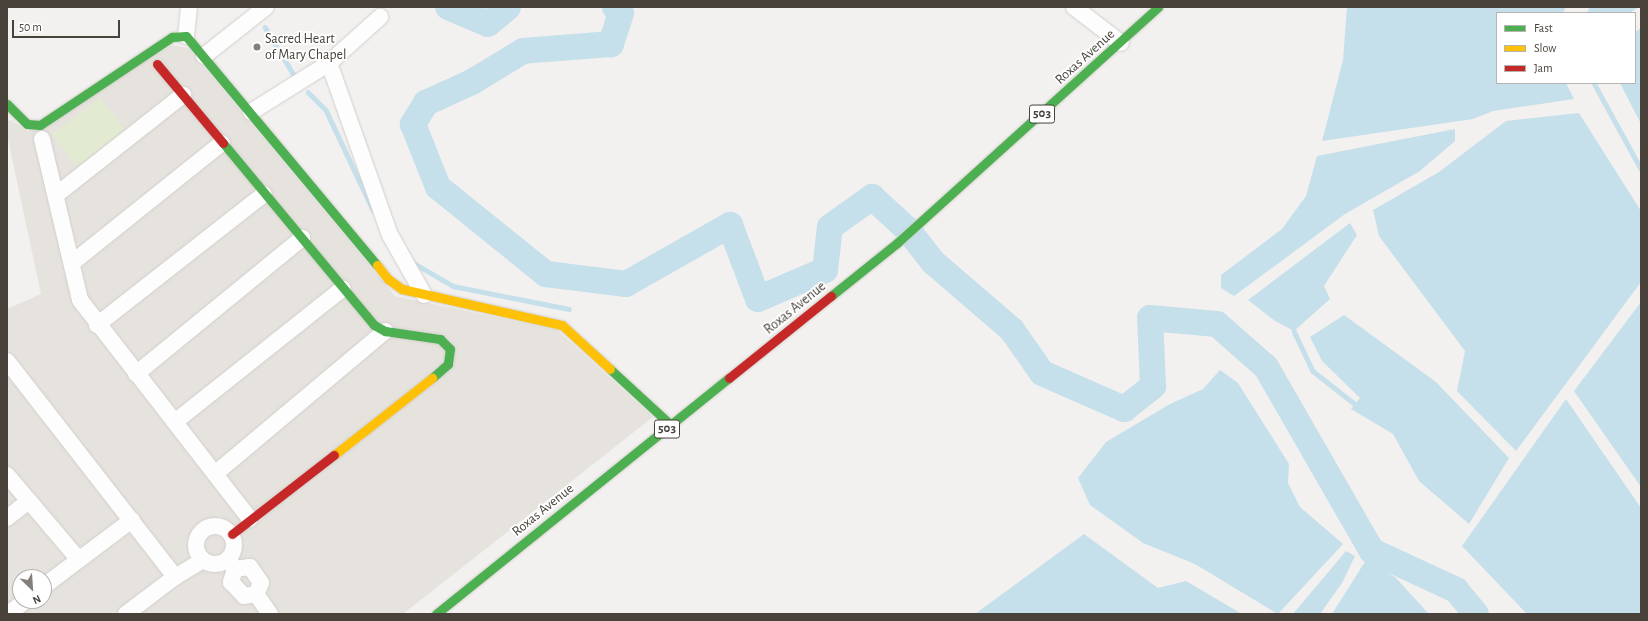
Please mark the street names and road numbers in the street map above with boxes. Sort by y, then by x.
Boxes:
street label: Roxas Avenue [1052,26,1118,88]
road number: 503 [1029,103,1055,125]
street label: Roxas Avenue [761,278,829,338]
road number: 503 [654,418,680,440]
street label: Roxas Avenue [509,480,577,540]

